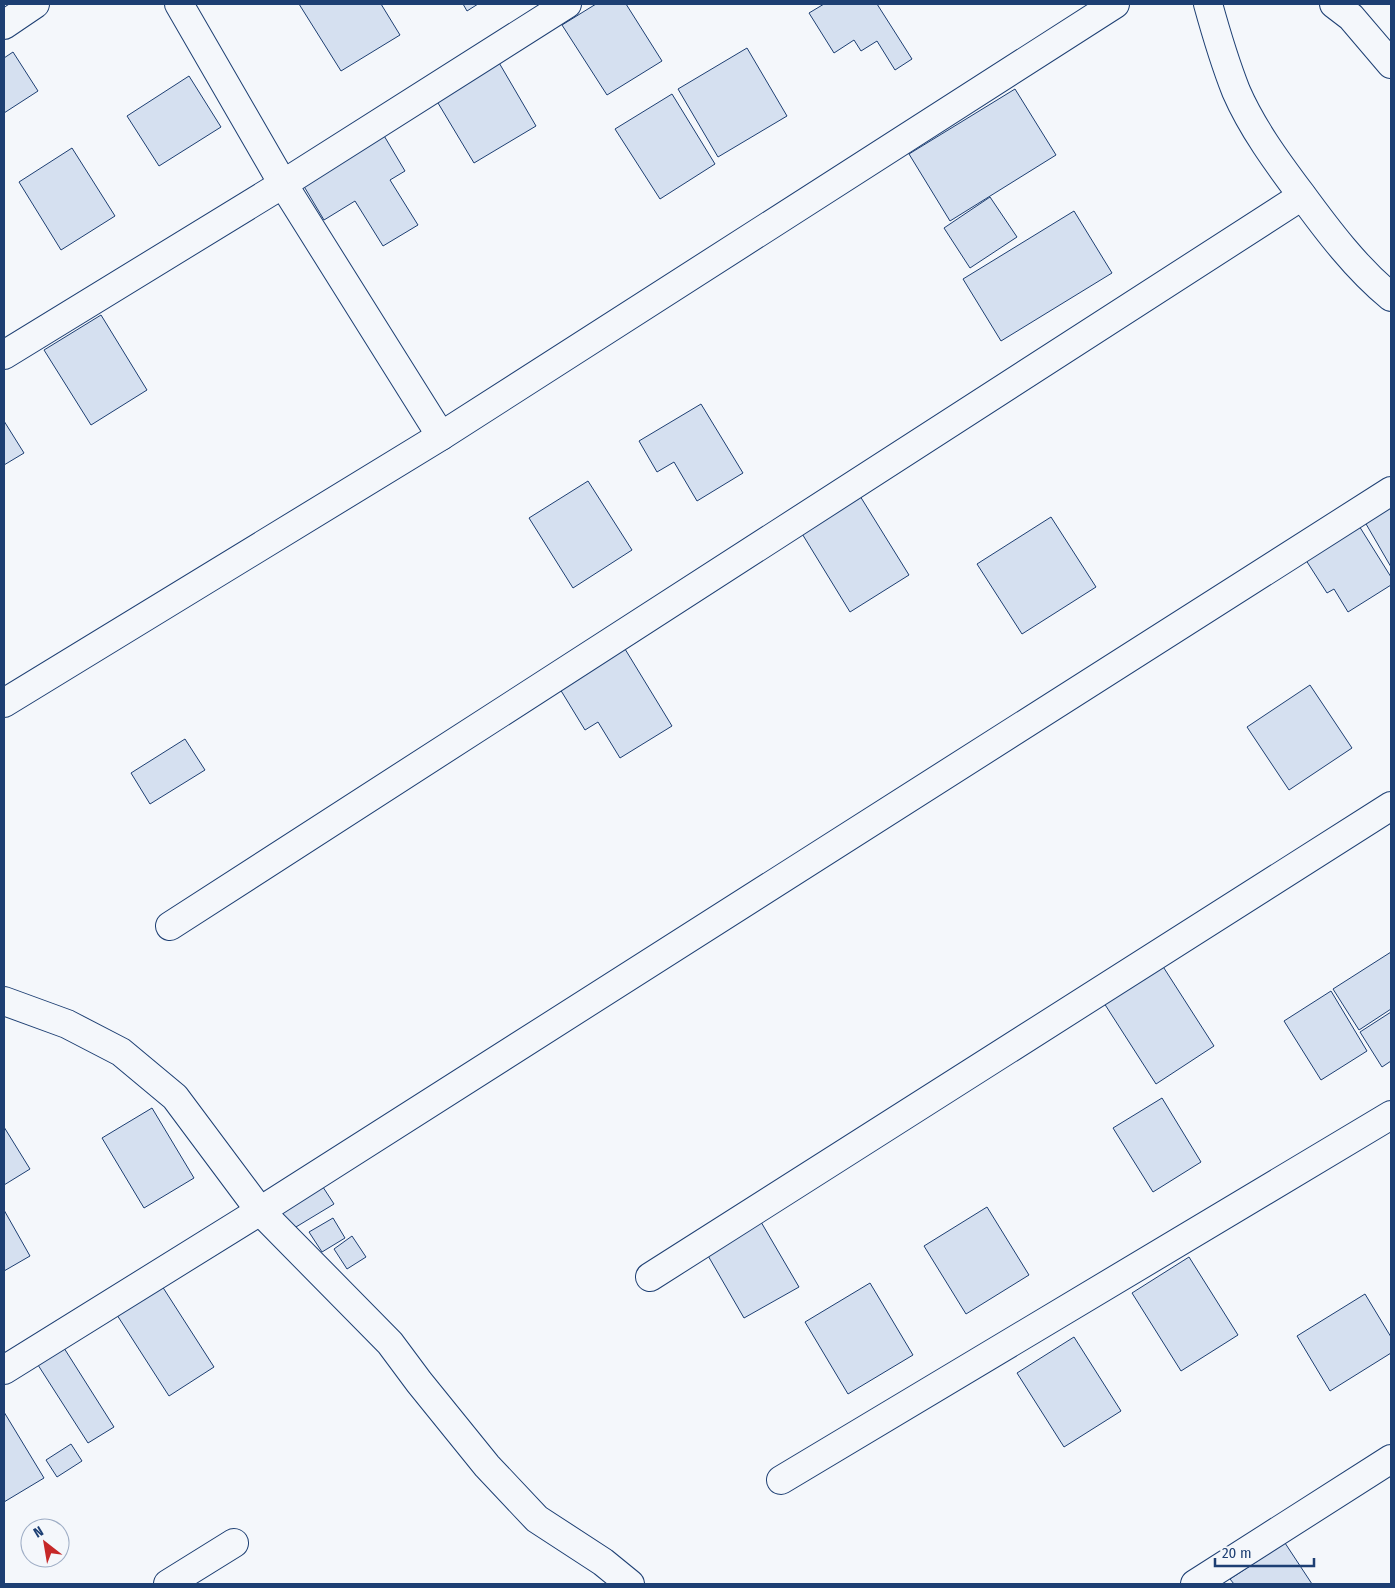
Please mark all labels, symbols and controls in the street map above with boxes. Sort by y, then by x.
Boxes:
north arrow [20,1518,70,1568]
text: N [31,1523,47,1542]
scale bar [1215,1536,1314,1568]
text: 20 m [1222,1544,1252,1562]

